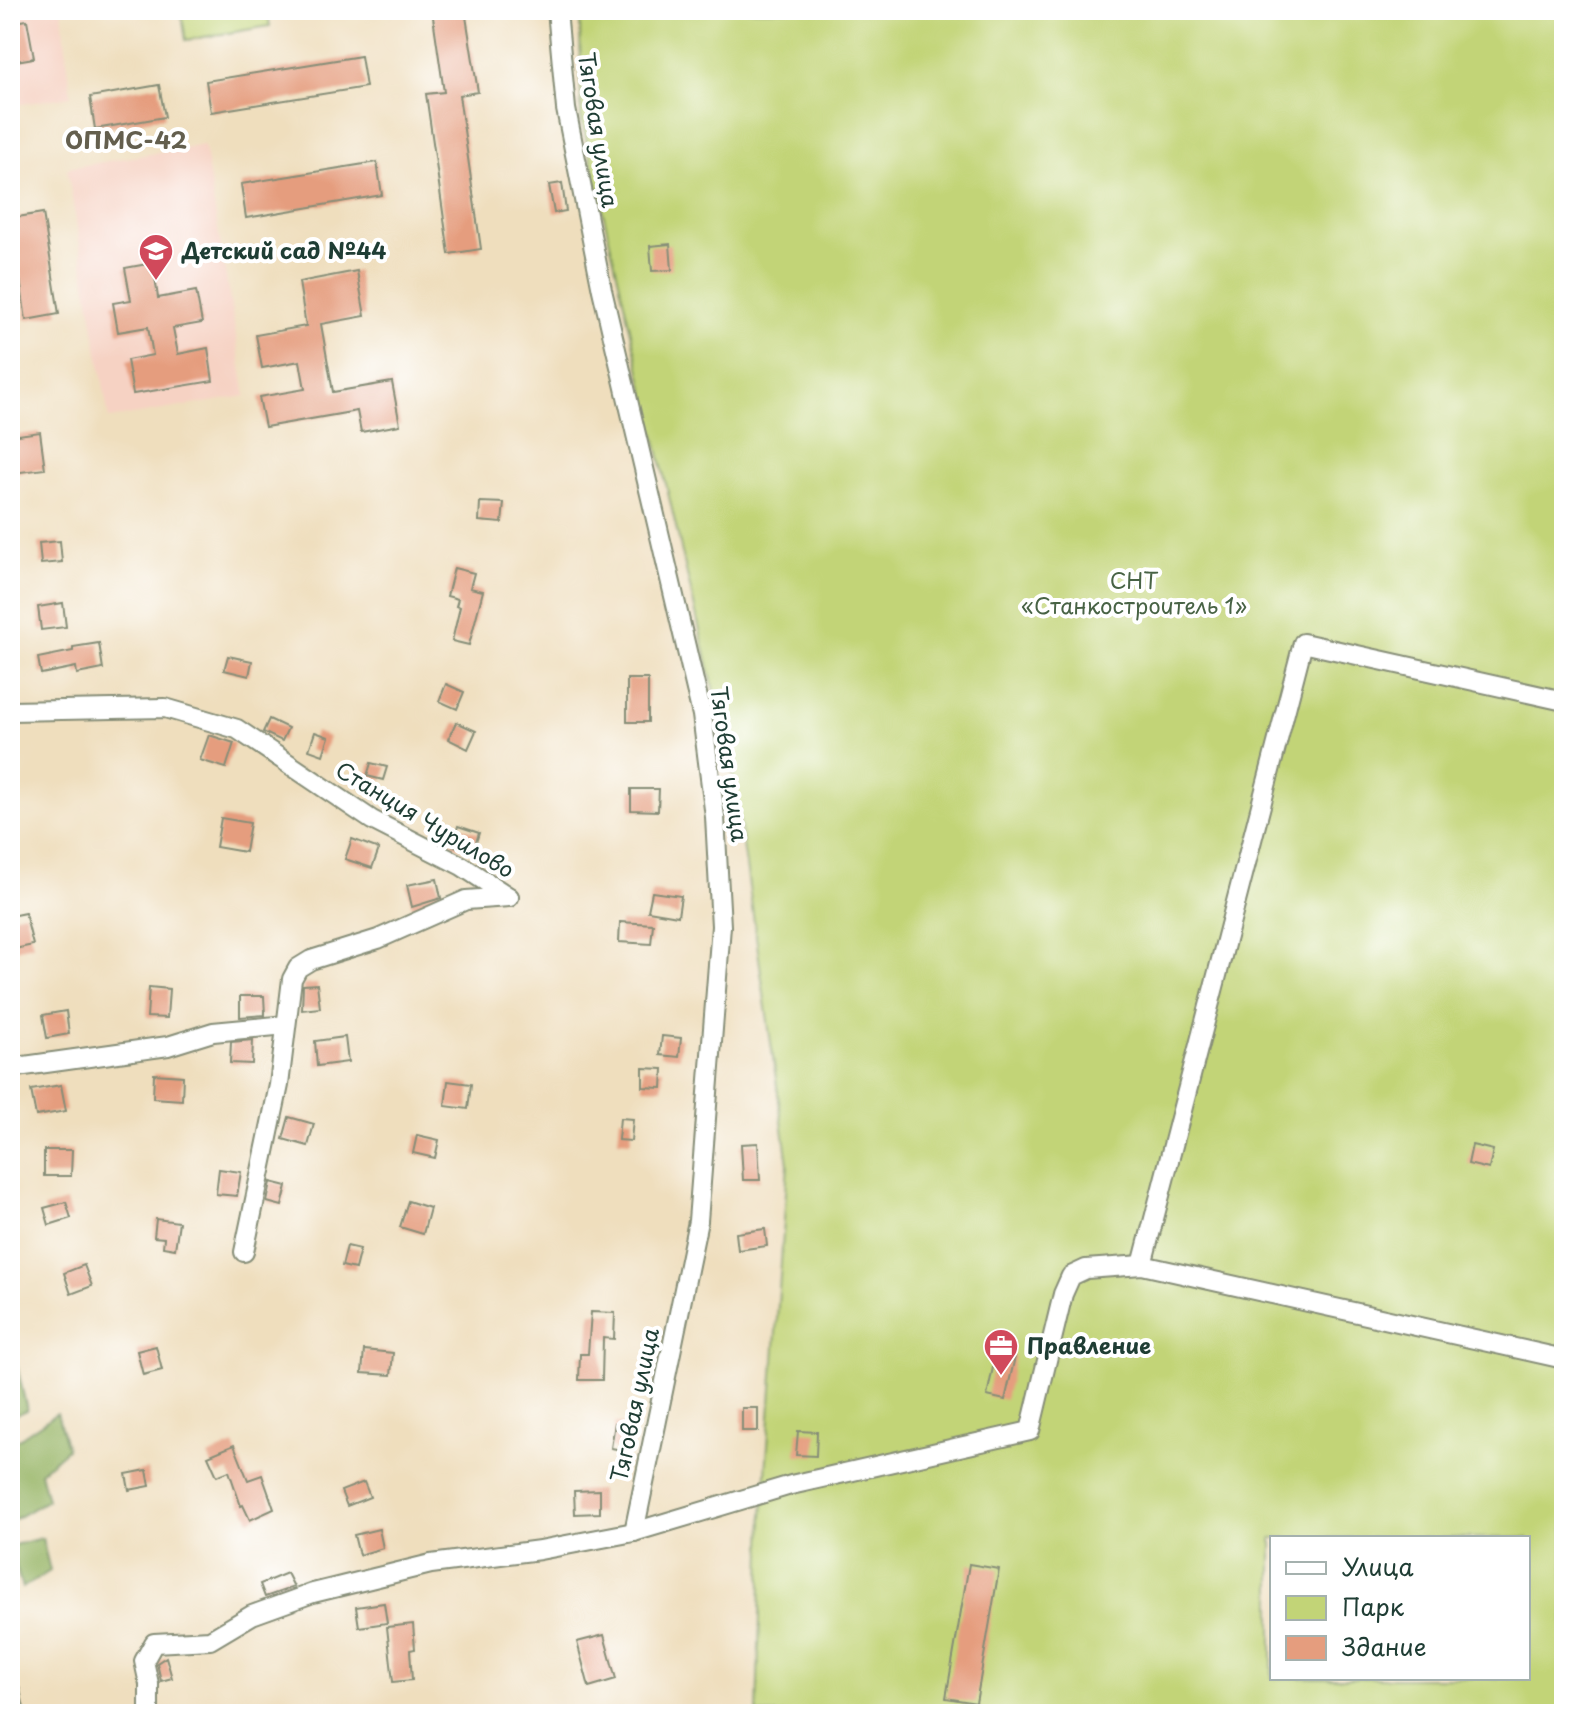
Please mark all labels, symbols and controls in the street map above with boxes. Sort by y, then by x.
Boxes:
street label: Тяговая улица [571,50,628,210]
district label: ОПМС-42 [65,121,187,157]
school or university icon: Детский сад №44 [137,232,175,282]
place label: Детский сад №44 [181,233,386,266]
park label: СНТ «Станкостроитель 1» [1021,563,1247,621]
street label: Тяговая улица [703,684,758,844]
street label: Станция Чурилово [330,752,521,885]
street label: Тяговая улица [601,1324,666,1485]
office icon: Правление [982,1327,1020,1377]
place label: Правление [1027,1328,1151,1361]
legend [1270,1536,1530,1680]
text: Улица [1342,1548,1414,1584]
text: Парк [1342,1588,1405,1624]
text: Здание [1342,1628,1427,1664]

